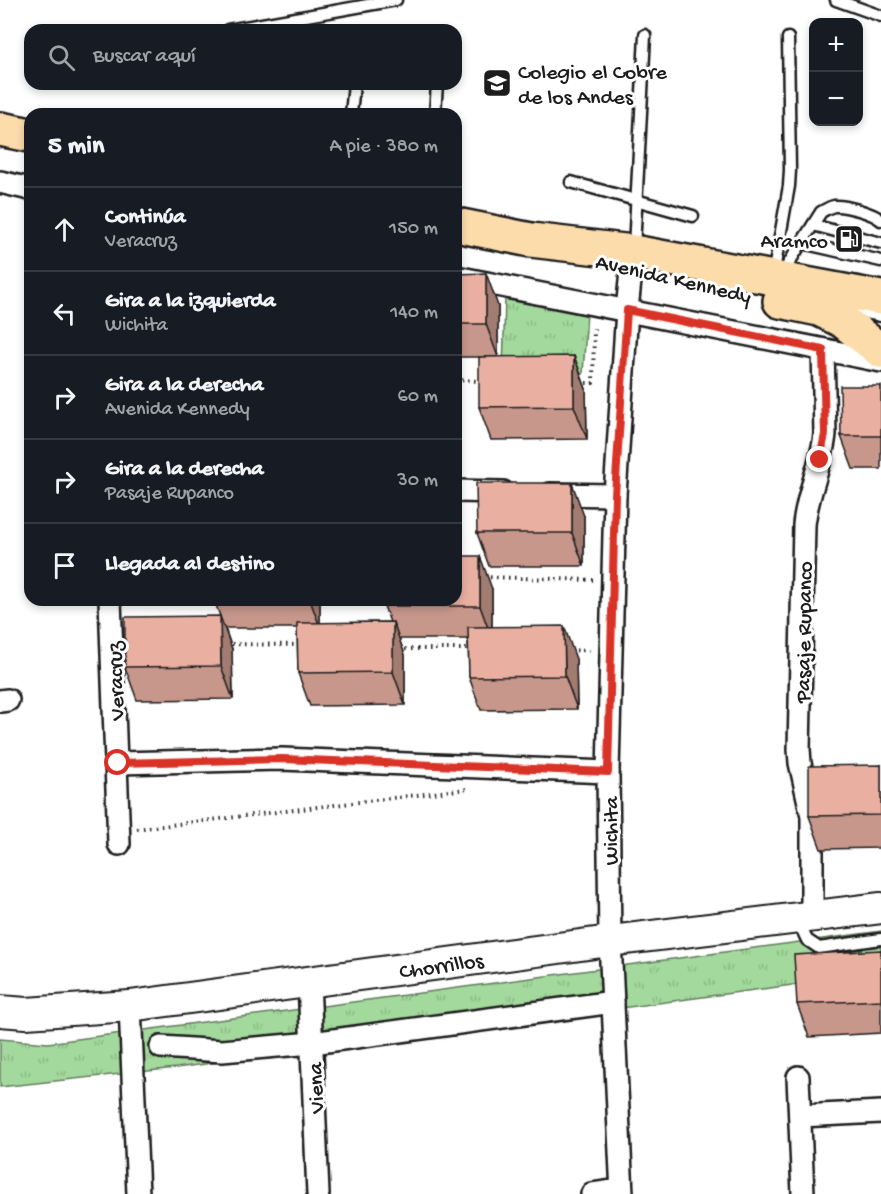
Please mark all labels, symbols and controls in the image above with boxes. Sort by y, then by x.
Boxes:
map controls [809,18,863,126]
button: + [809,18,863,72]
search box [24,24,462,90]
icon: search [45,41,78,74]
text: Buscar aquí [93,44,196,70]
place label: Colegio el Cobre de los Andes [518,61,668,112]
school or university icon: Colegio el Cobre de los Andes [481,67,513,99]
button: − [809,72,863,126]
text: 5 min [48,132,104,163]
text: A pie · 380 m [330,136,438,159]
text: Continúa [105,205,186,231]
icon: ahead [48,213,81,246]
text: 150 m [389,218,438,241]
fuel station icon: Aramco [833,223,865,255]
place label: Aramco [761,230,828,256]
text: Veracruz [105,231,177,254]
street label: Avenida Kennedy [593,250,754,311]
text: Gira a la izquierda [105,289,276,315]
icon: left [48,297,81,330]
text: 140 m [390,302,438,325]
text: Wichita [105,315,167,338]
text: Gira a la derecha [105,373,263,399]
icon: right [48,381,81,414]
text: 60 m [398,386,438,409]
text: Avenida Kennedy [105,399,250,422]
route end [806,446,832,472]
text: Gira a la derecha [105,457,263,483]
icon: right [48,465,81,498]
text: 30 m [397,470,438,493]
text: Pasaje Rupanco [105,483,234,506]
icon: arrive [48,549,81,582]
text: Llegada al destino [105,552,275,578]
street label: Pasaje Rupanco [792,561,820,704]
street label: Veracruz [104,640,132,722]
route start [104,749,130,775]
street label: Wichita [600,796,626,865]
street label: Chorrillos [398,949,486,987]
street label: Viena [304,1061,332,1115]

